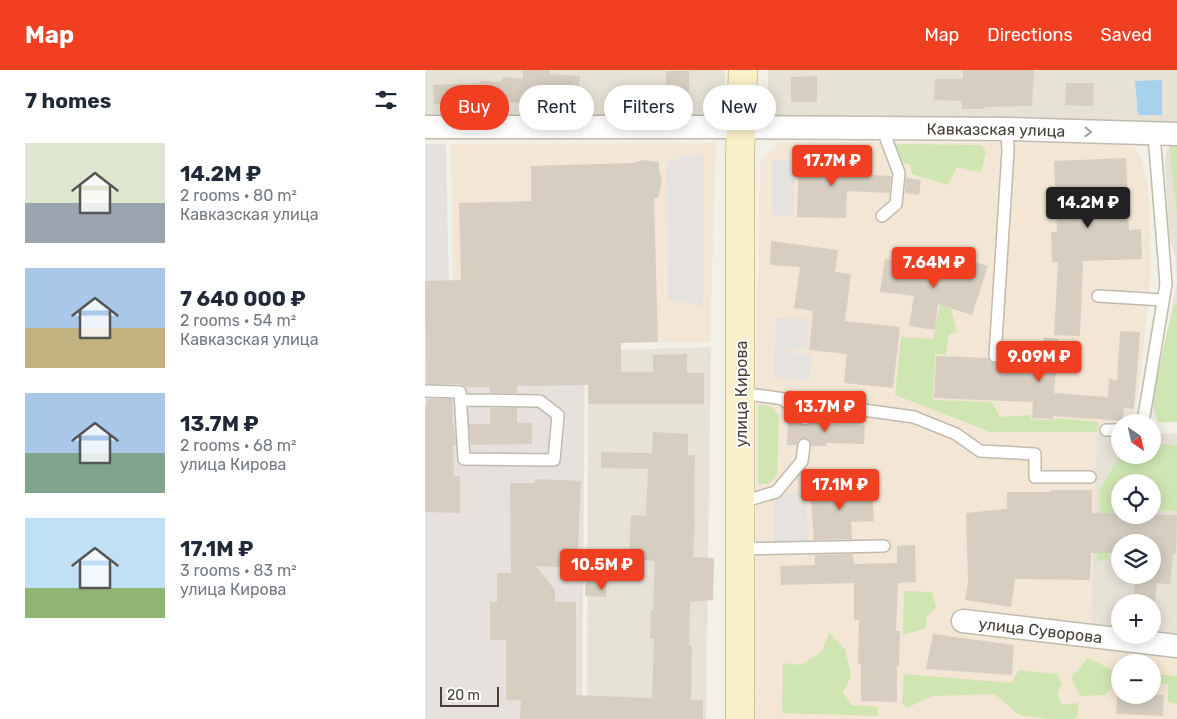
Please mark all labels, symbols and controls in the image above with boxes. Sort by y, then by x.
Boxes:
text: Map [25,21,74,49]
text: Map [924,24,959,46]
text: Directions [987,24,1073,46]
text: Saved [1101,24,1152,46]
chip: Buy [440,85,509,130]
chip: Rent [519,85,594,130]
chip: Filters [604,85,693,130]
chip: New [703,85,776,130]
icon: filters [372,86,400,114]
text: 7 homes [25,88,111,113]
street label: Кавказская улица [927,119,1066,141]
one-way arrow [1084,126,1092,137]
pin: 17.7M ₽ [786,144,878,187]
text: 17.7M ₽ [803,151,861,170]
text: 14.2M ₽ [180,161,261,186]
icon: home [65,163,125,223]
text: 2 rooms · 80 m² [180,186,297,205]
pin: 14.2M ₽ [1042,186,1134,229]
text: 14.2M ₽ [1057,193,1119,212]
text: Кавказская улица [180,205,319,224]
pin: 7.64M ₽ [888,246,980,289]
text: 7.64M ₽ [903,253,965,272]
text: 7 640 000 ₽ [180,286,306,311]
icon: home [65,288,125,348]
text: 2 rooms · 54 m² [180,311,296,330]
text: Кавказская улица [180,330,319,349]
pin: 9.09M ₽ [993,340,1085,383]
street label: улица Кирова [732,341,751,447]
text: 9.09M ₽ [1007,347,1071,366]
pin: 13.7M ₽ [779,390,871,433]
text: 13.7M ₽ [795,397,855,416]
text: 13.7M ₽ [180,411,259,436]
icon: home [65,413,125,473]
north arrow [1111,414,1161,464]
map controls [1111,414,1161,704]
text: 2 rooms · 68 m² [180,436,297,455]
text: улица Кирова [180,455,286,474]
pin: 17.1M ₽ [794,468,886,511]
button: locate [1111,474,1161,524]
text: 17.1M ₽ [812,475,868,494]
button: layers [1111,534,1161,584]
text: 17.1M ₽ [180,536,253,561]
icon: home [65,538,125,598]
pin: 10.5M ₽ [556,548,648,591]
text: 10.5M ₽ [571,555,633,574]
text: 3 rooms · 83 m² [180,561,297,580]
text: улица Кирова [180,580,286,599]
button: + [1111,594,1161,644]
street label: улица Суворова [978,614,1103,647]
button: − [1111,654,1161,704]
scale bar [440,684,499,707]
text: 20 m [447,687,480,704]

